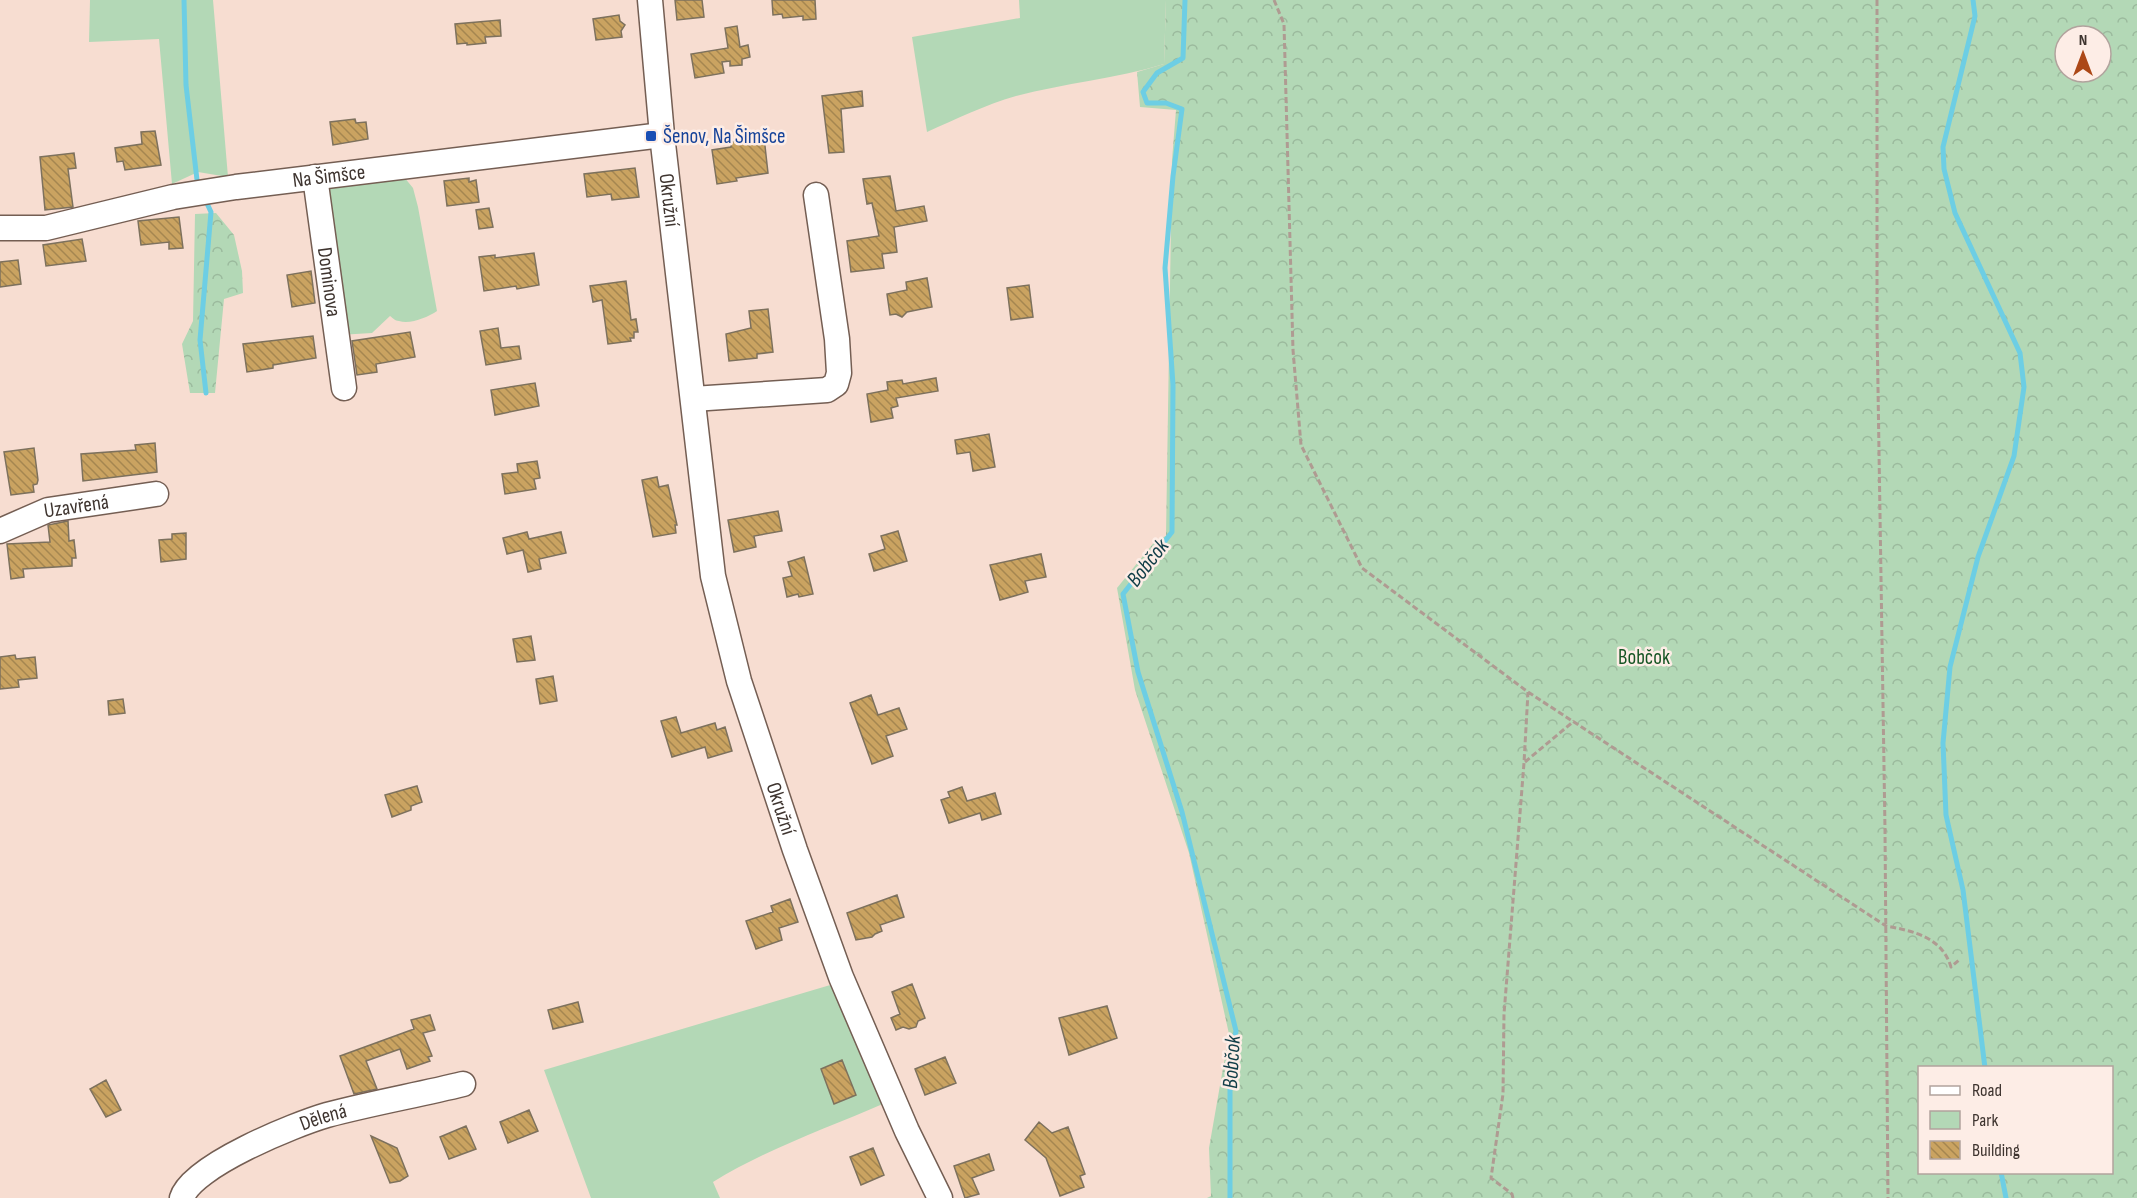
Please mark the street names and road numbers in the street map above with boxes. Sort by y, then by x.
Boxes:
street label: Na Šimšce [291,159,366,192]
street label: Okružní [654,172,685,228]
street label: Dominova [312,246,347,318]
street label: Uzavřená [42,489,110,523]
street label: Okružní [761,779,802,838]
street label: Dělená [296,1098,349,1136]

